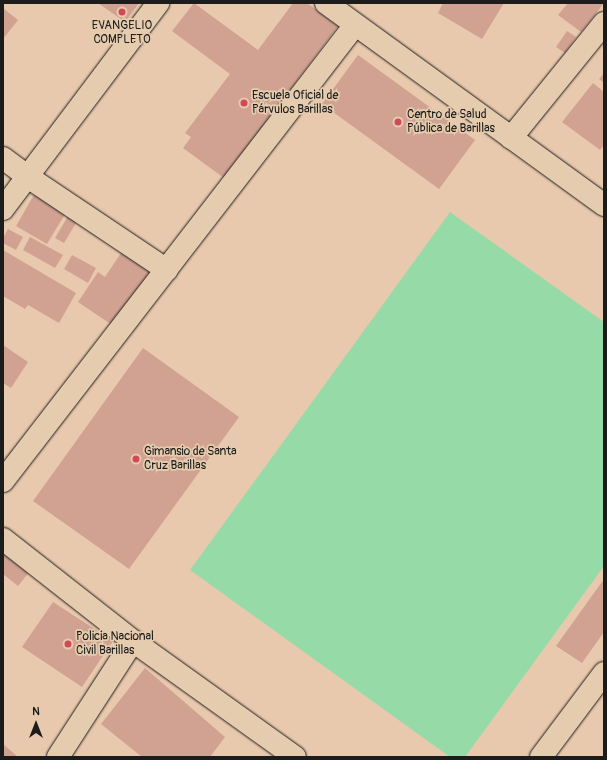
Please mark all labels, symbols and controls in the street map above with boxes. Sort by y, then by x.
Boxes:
marker: EVANGELIO COMPLETO [117,7,127,17]
place label: EVANGELIO COMPLETO [92,19,152,47]
place label: Escuela Oficial de Párvulos Barillas [252,89,339,117]
marker: Escuela Oficial de Párvulos Barillas [239,98,249,108]
place label: Centro de Salud Pública de Barillas [407,108,495,136]
marker: Centro de Salud Pública de Barillas [392,116,404,128]
place label: Gimansio de Santa Cruz Barillas [144,445,237,473]
marker: Gimansio de Santa Cruz Barillas [131,454,141,464]
place label: Policia Nacional Civil Barillas [76,630,154,658]
marker: Policia Nacional Civil Barillas [63,639,73,649]
north arrow [16,704,56,744]
text: N [32,705,40,718]

